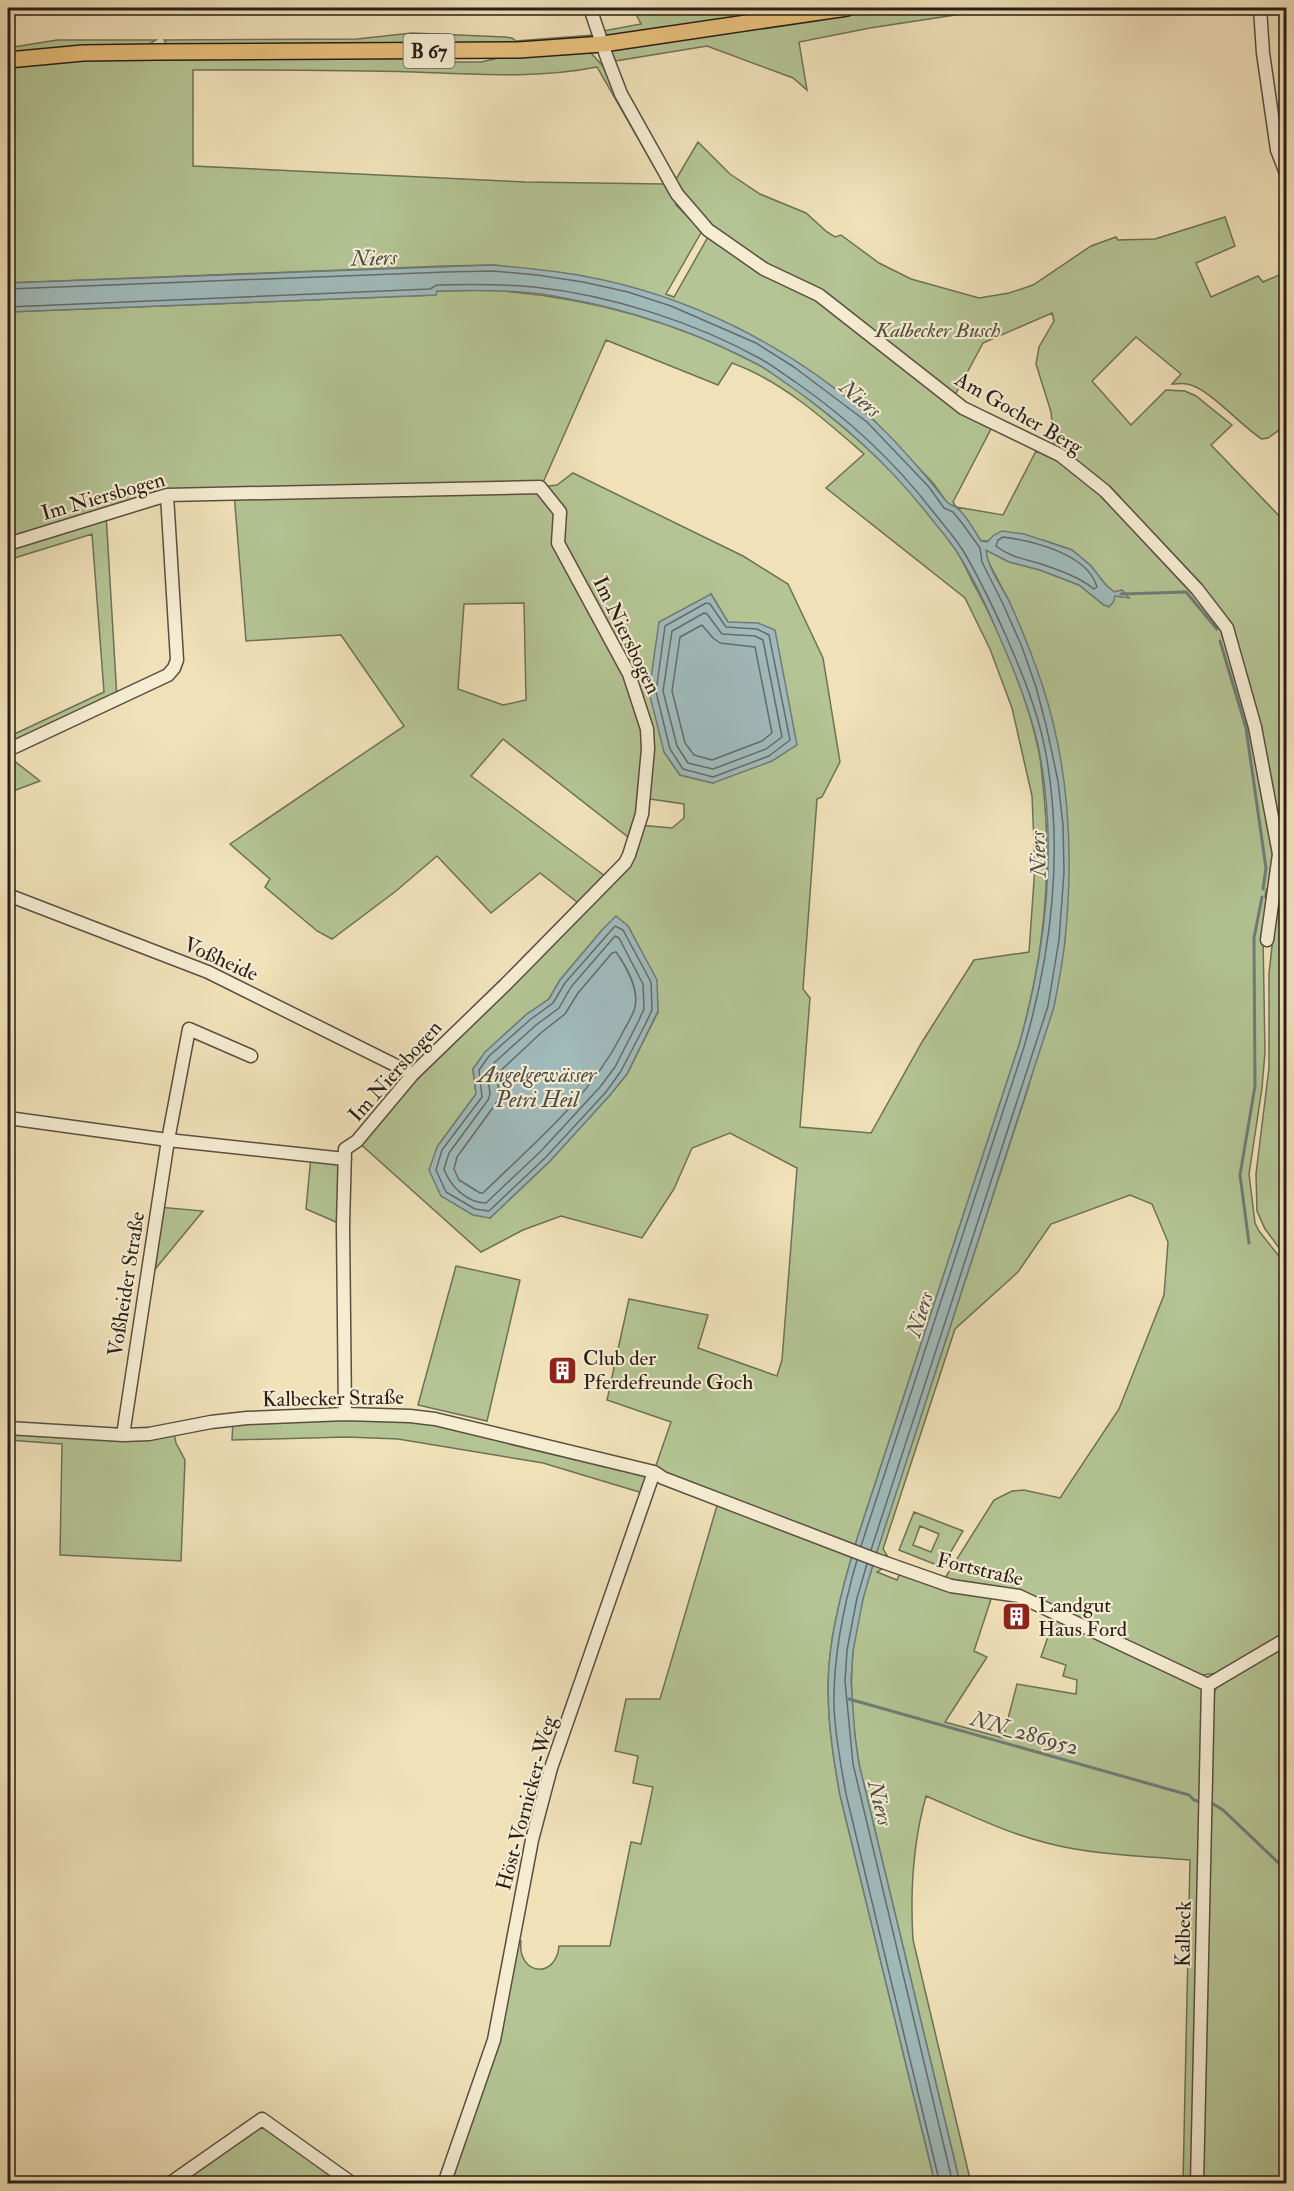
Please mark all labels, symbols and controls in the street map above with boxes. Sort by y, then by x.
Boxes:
road number: B 67 [404,34,454,68]
water label: Niers [350,243,398,273]
park label: Kalbecker Busch [874,317,1001,344]
street label: Am Gocher Berg [949,366,1088,461]
water label: Niers [833,373,888,425]
street label: Im Niersbogen [38,466,168,527]
street label: Im Niersbogen [586,572,667,699]
water label: Niers [1023,830,1053,878]
street label: Voßheide [179,931,262,988]
street label: Im Niersbogen [343,1015,448,1128]
water label: Angelgewässer Petri Heil [476,1061,598,1114]
street label: Voßheider Straße [102,1210,151,1358]
water label: Niers [899,1287,941,1341]
place label: Club der Pferdefreunde Goch [583,1345,753,1396]
building icon: Club der Pferdefreunde Goch [546,1354,578,1386]
street label: Kalbecker Straße [262,1384,404,1413]
street label: Fortstraße [934,1546,1026,1593]
place label: Landgut Haus Ford [1038,1592,1128,1643]
building icon: Landgut Haus Ford [1001,1601,1033,1633]
water label: NN_286952 [967,1704,1082,1762]
street label: Höst-Vornicker-Weg [490,1712,563,1893]
water label: Niers [861,1777,899,1830]
street label: Kalbeck [1169,1901,1198,1967]

